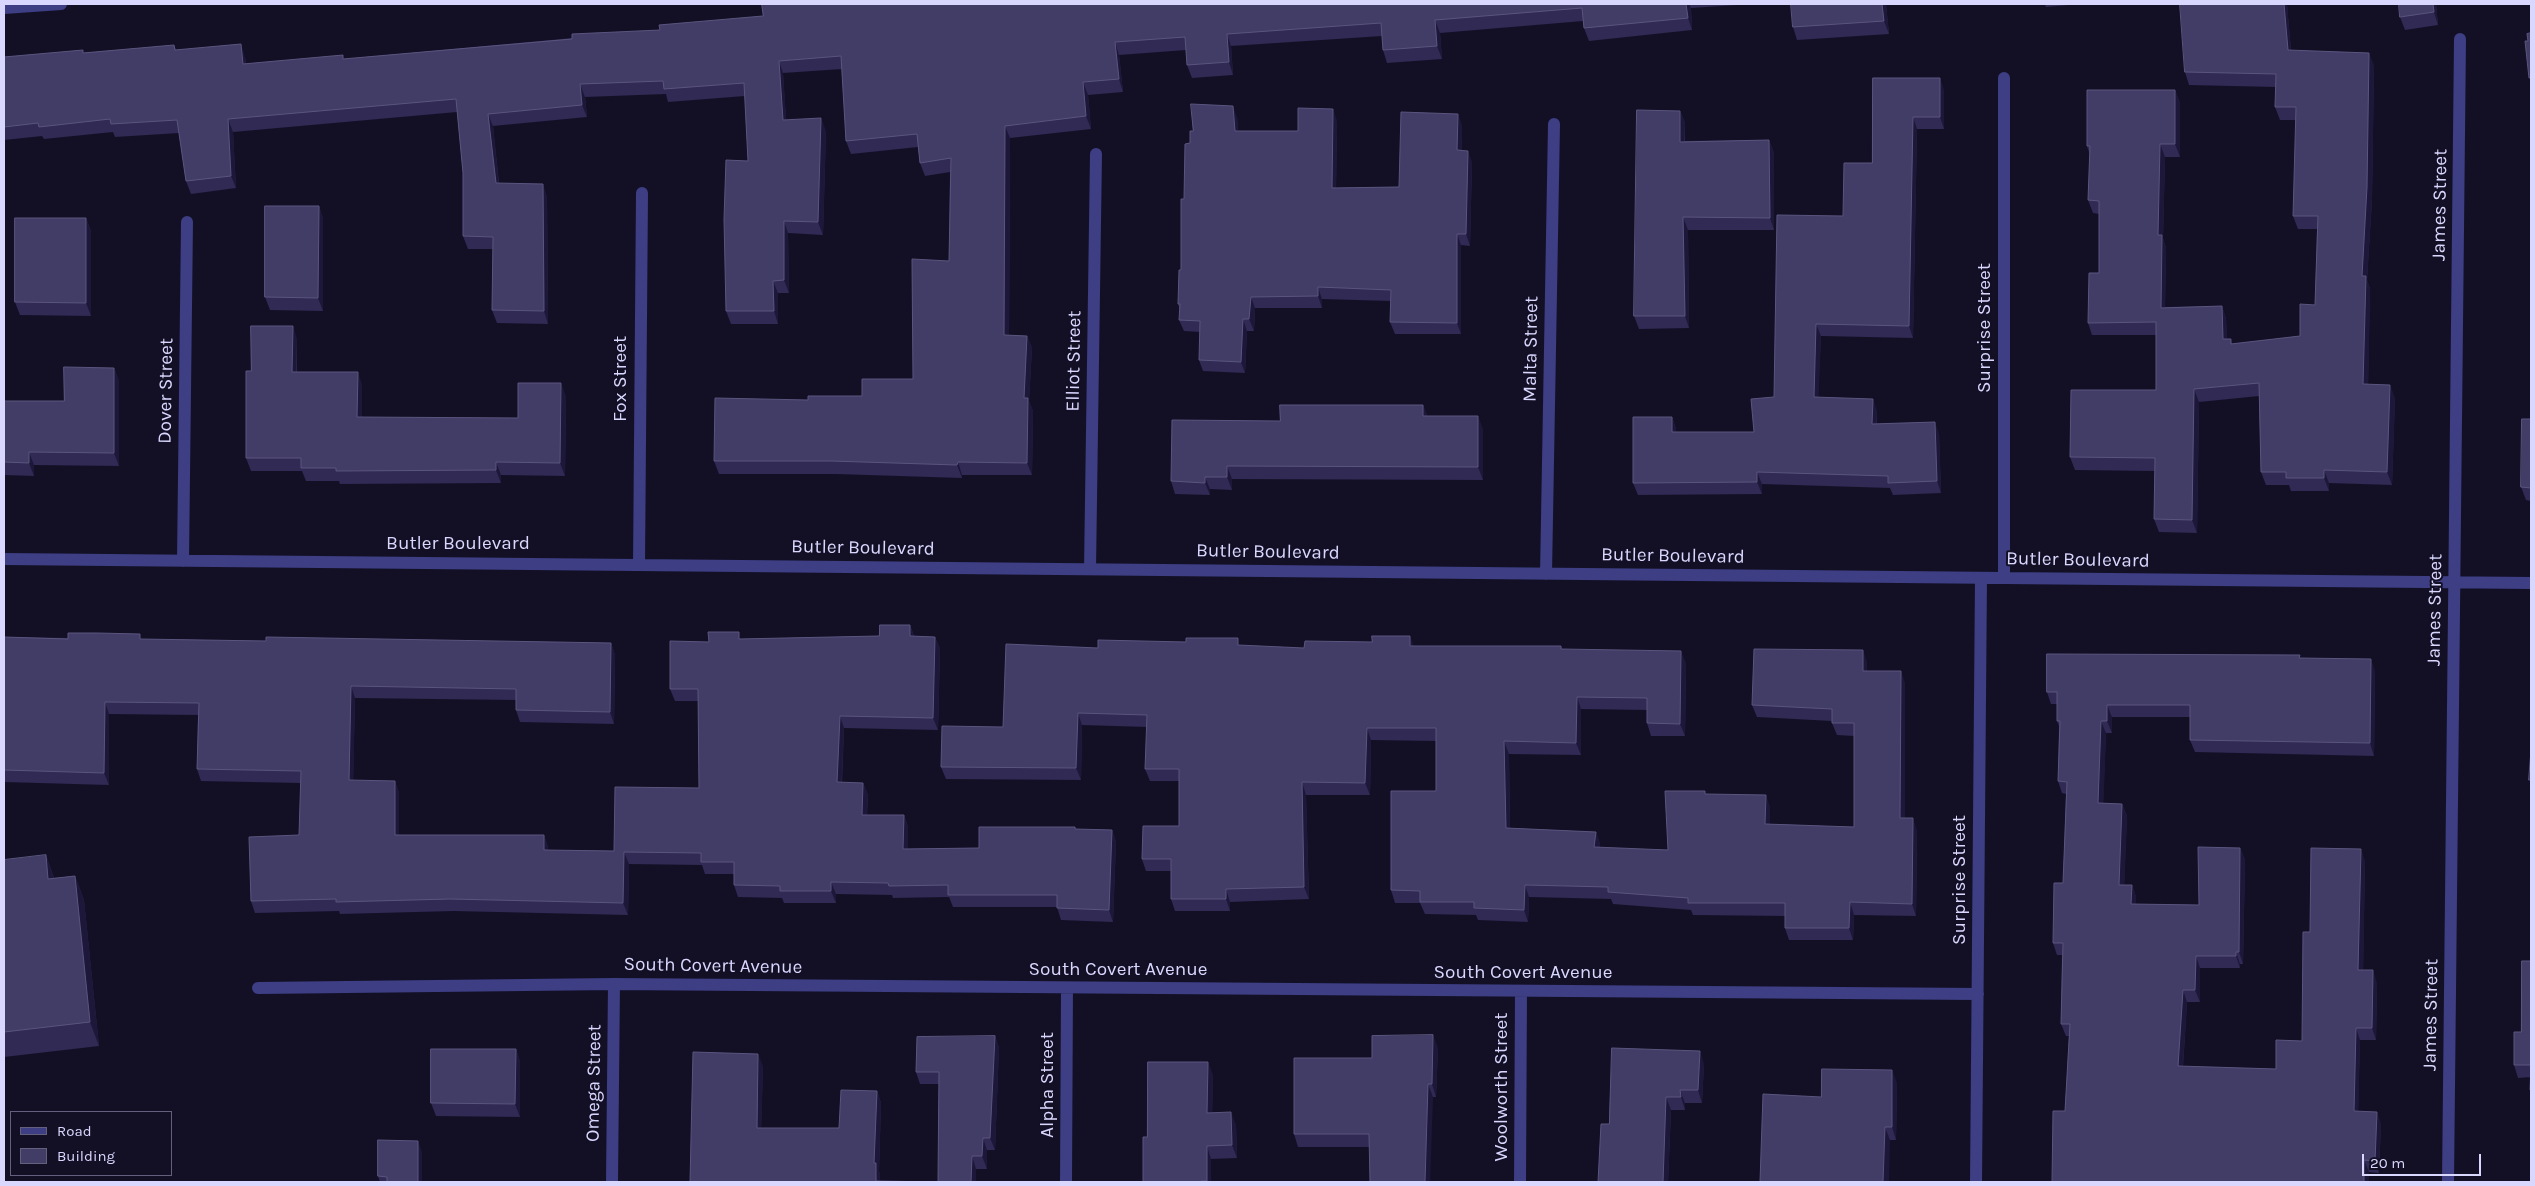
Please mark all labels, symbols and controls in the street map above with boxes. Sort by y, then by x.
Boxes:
street label: James Street [2428,149,2452,261]
street label: Surprise Street [1974,263,1996,393]
street label: Malta Street [1519,296,1543,402]
street label: Elliot Street [1062,310,1086,412]
street label: Fox Street [610,336,632,422]
street label: Dover Street [154,338,178,444]
street label: Butler Boulevard [386,533,530,555]
street label: Butler Boulevard [791,535,935,561]
street label: Butler Boulevard [1196,539,1340,565]
street label: Butler Boulevard [1601,543,1745,569]
street label: Butler Boulevard [2006,547,2150,573]
street label: James Street [2423,554,2447,666]
street label: Surprise Street [1949,815,1971,945]
street label: South Covert Avenue [623,953,803,979]
street label: South Covert Avenue [1029,959,1207,981]
street label: James Street [2419,959,2443,1071]
street label: South Covert Avenue [1434,962,1612,984]
street label: Woolworth Street [1491,1013,1513,1161]
street label: Omega Street [582,1024,606,1142]
street label: Alpha Street [1037,1032,1059,1138]
legend [10,1111,172,1176]
text: Road [57,1122,92,1140]
scale bar [2365,1144,2484,1176]
text: Building [57,1147,115,1165]
text: 20 m [2370,1154,2405,1172]

